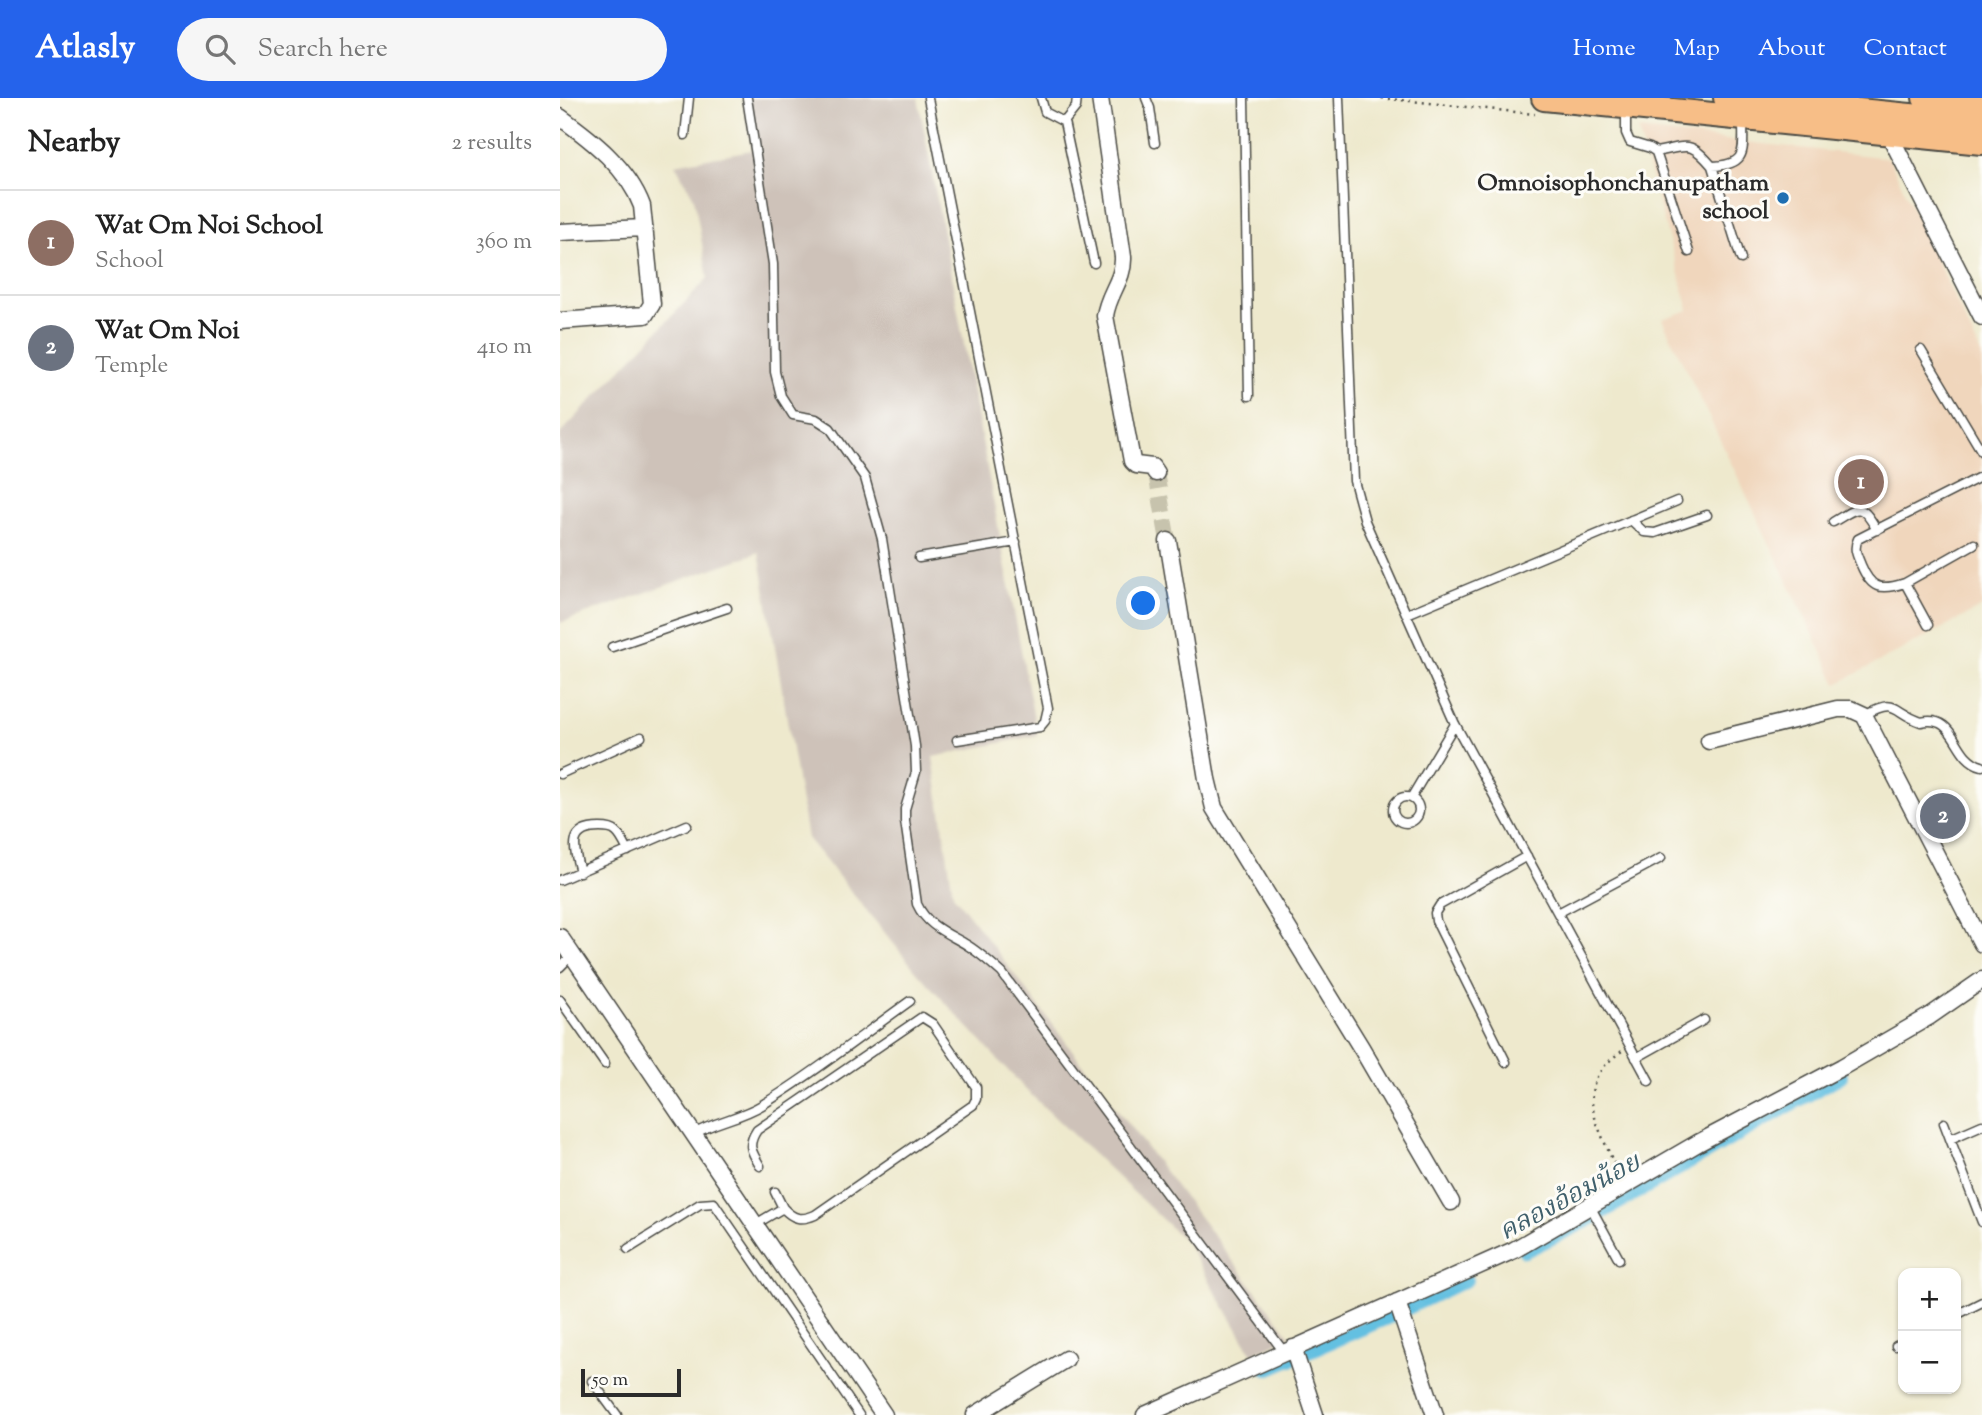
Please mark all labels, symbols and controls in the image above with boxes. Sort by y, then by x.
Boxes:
search box [177,18,667,81]
text: Atlasly [35,25,135,73]
icon: search [201,30,239,68]
text: Search here [257,31,388,68]
text: Home [1573,32,1636,66]
text: Map [1674,32,1720,66]
text: About [1758,32,1825,66]
text: Contact [1863,32,1947,66]
text: Nearby [28,122,120,165]
text: 2 results [452,127,532,160]
place label: Omnoisophonchanupatham school [1477,167,1769,229]
marker: Omnoisophonchanupatham school [1775,190,1791,206]
text: Wat Om Noi School [95,208,323,245]
text: 1 [47,226,55,259]
text: 360 m [475,226,532,259]
text: School [95,245,164,278]
text: Wat Om Noi [95,313,240,350]
text: 2 [46,331,56,364]
text: 410 m [477,331,532,364]
text: Temple [95,350,168,383]
pin: 1 [1838,456,1884,508]
your location [1126,586,1160,620]
pin: 2 [1920,790,1966,842]
water label: คลองอ้อมน้อย [1493,1145,1649,1251]
map controls [1898,1268,1961,1394]
button: + [1898,1268,1961,1331]
button: − [1898,1331,1961,1394]
scale bar [581,1366,681,1398]
text: 50 m [592,1367,628,1394]

